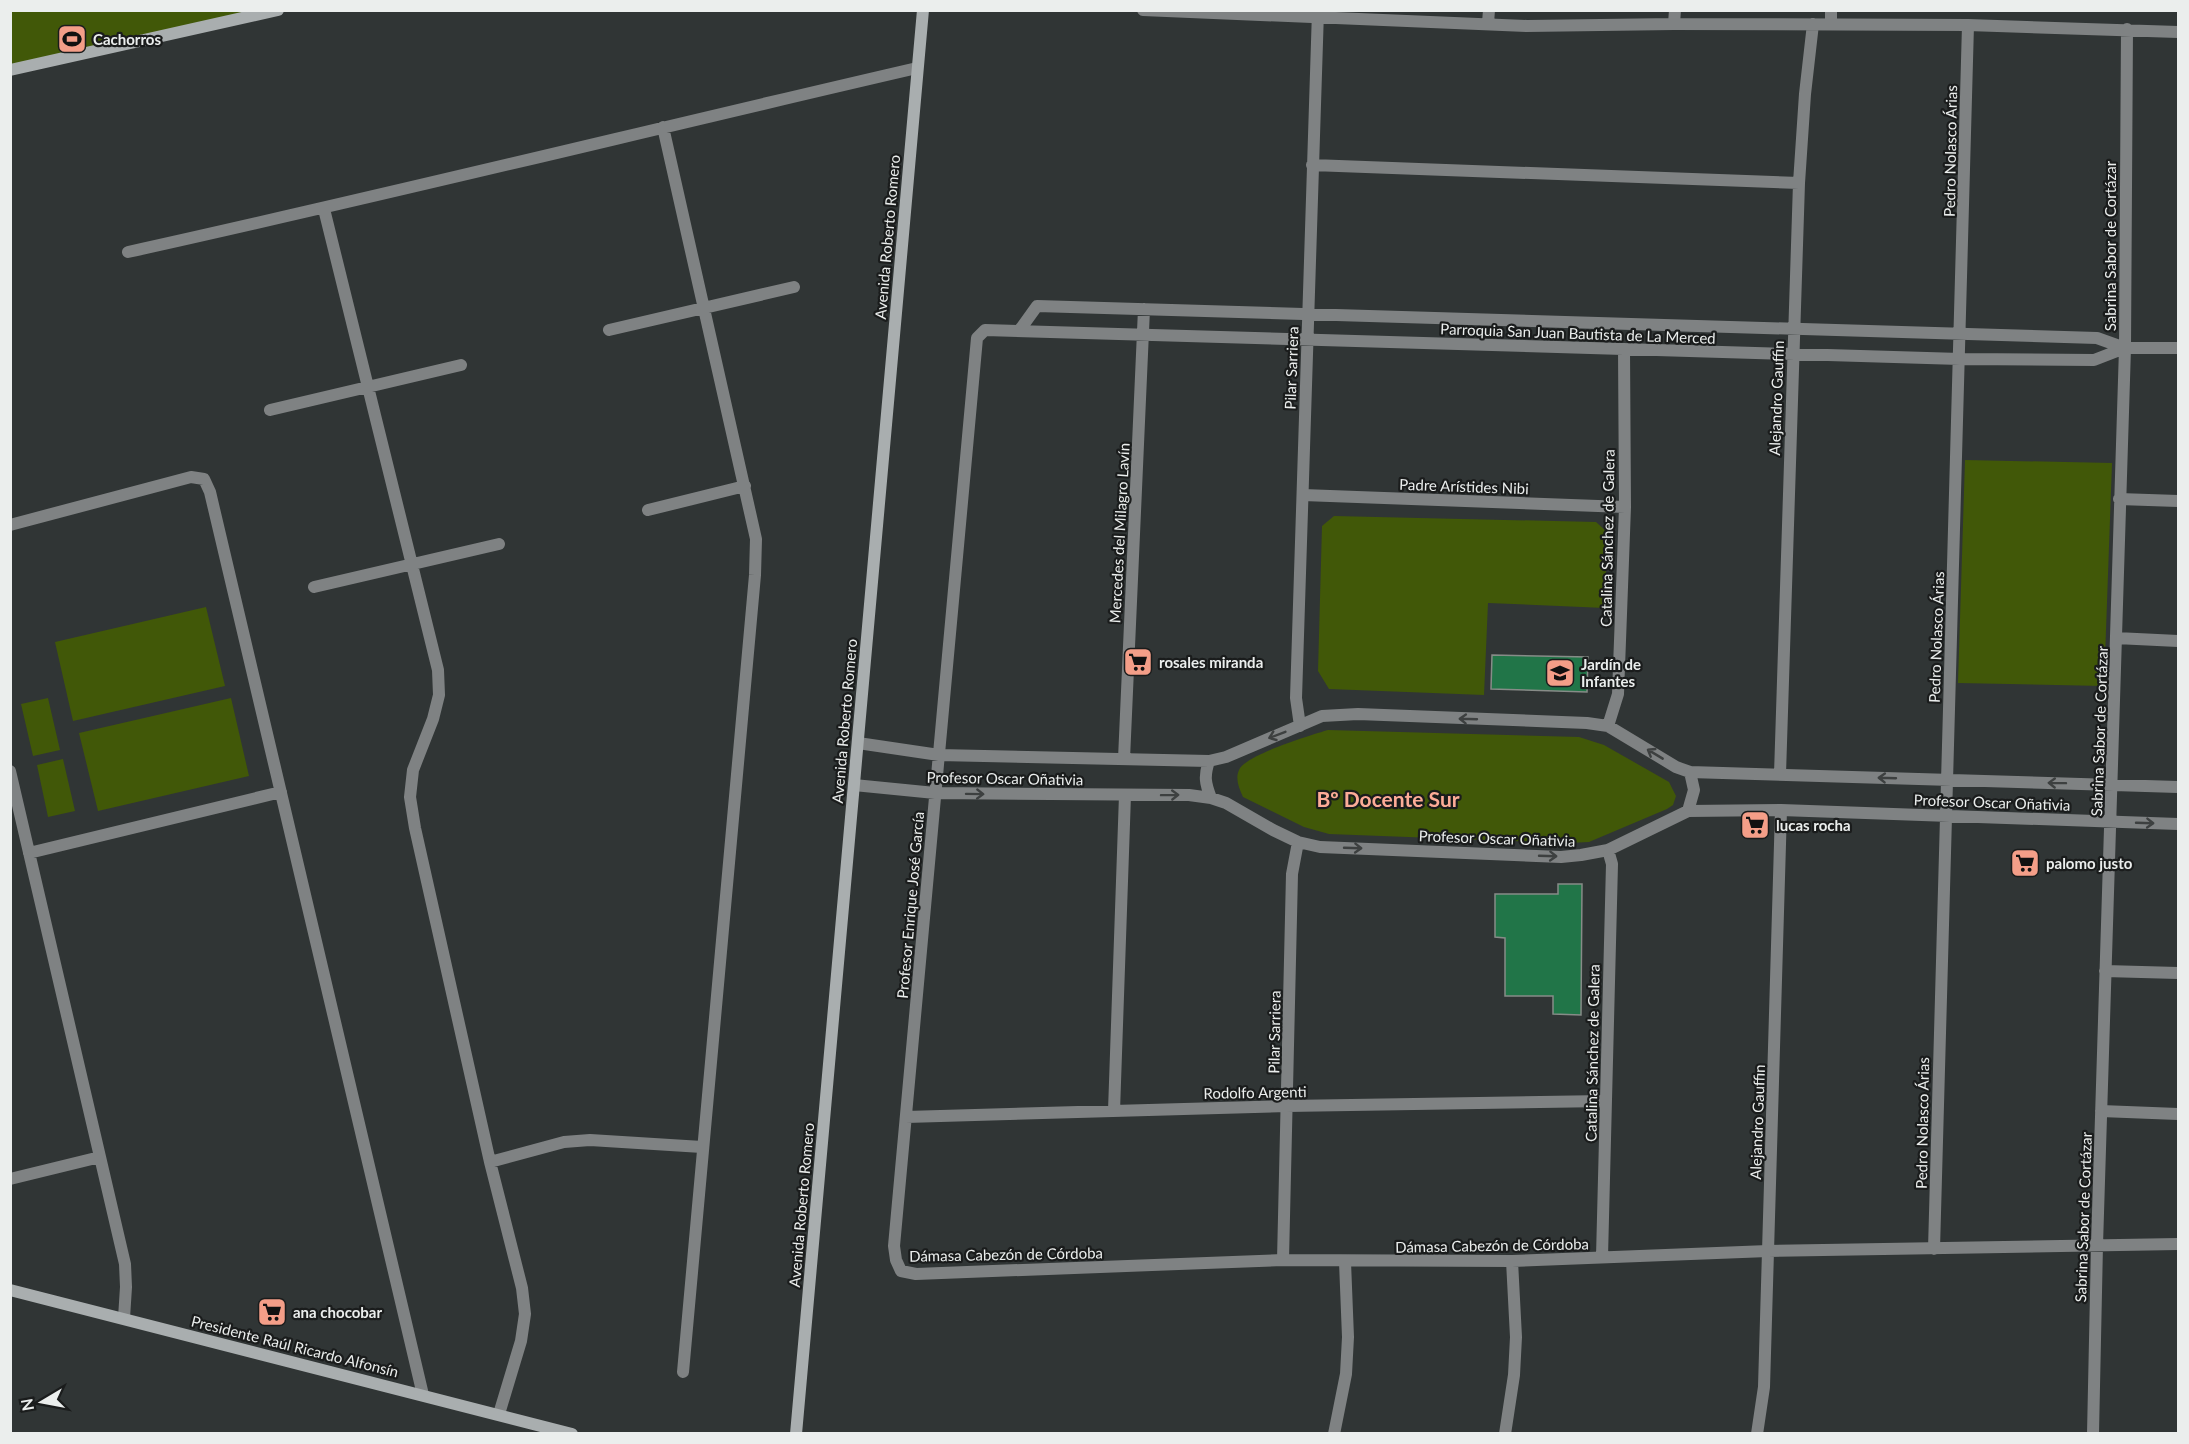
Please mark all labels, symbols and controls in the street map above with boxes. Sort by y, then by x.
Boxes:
sports icon: Cachorros [56,23,88,55]
place label: Cachorros [93,30,161,48]
street label: Pedro Nolasco Árias [1940,85,1960,217]
street label: Avenida Roberto Romero [871,154,903,320]
street label: Sabrina Sabor de Cortázar [2101,160,2119,331]
street label: Parroquia San Juan Bautista de La Merced [1440,319,1716,347]
street label: Pilar Sarriera [1281,326,1301,410]
street label: Alejandro Gauffin [1765,340,1787,456]
street label: Mercedes del Milagro Lavín [1105,442,1133,624]
street label: Catalina Sánchez de Galera [1596,449,1618,627]
street label: Padre Arístides Nibi [1399,475,1529,497]
street label: Pedro Nolasco Árias [1925,571,1947,703]
street label: Avenida Roberto Romero [828,638,860,804]
street label: Sabrina Sabor de Cortázar [2087,645,2111,817]
supermarket icon: rosales miranda [1122,646,1154,678]
place label: rosales miranda [1159,653,1263,671]
place label: Jardín de Infantes [1581,655,1641,690]
school or university icon: Jardín de Infantes [1544,657,1576,689]
one-way arrow [1459,713,1479,724]
one-way arrow [1268,730,1287,741]
one-way arrow [1647,748,1664,760]
street label: Profesor Oscar Oñativia [926,768,1084,788]
one-way arrow [1878,773,1898,784]
one-way arrow [2048,778,2068,789]
district label: Bº Docente Sur [1316,786,1460,811]
one-way arrow [964,788,984,800]
one-way arrow [1159,789,1179,801]
street label: Profesor Oscar Oñativia [1913,790,2071,814]
supermarket icon: lucas rocha [1739,809,1771,841]
street label: Profesor Enrique José García [893,811,927,999]
place label: lucas rocha [1776,816,1851,834]
one-way arrow [2134,817,2154,828]
street label: Profesor Oscar Oñativia [1418,826,1576,850]
one-way arrow [1342,843,1362,854]
supermarket icon: palomo justo [2009,847,2041,879]
one-way arrow [1537,851,1557,862]
place label: palomo justo [2046,854,2133,872]
street label: Catalina Sánchez de Galera [1581,964,1603,1142]
street label: Pilar Sarriera [1264,990,1284,1074]
street label: Pedro Nolasco Árias [1912,1057,1932,1189]
street label: Alejandro Gauffin [1746,1064,1768,1180]
street label: Rodolfo Argenti [1203,1082,1307,1102]
street label: Avenida Roberto Romero [785,1122,817,1288]
street label: Sabrina Sabor de Cortázar [2071,1131,2095,1303]
street label: Dámasa Cabezón de Córdoba [1395,1234,1589,1256]
street label: Dámasa Cabezón de Córdoba [909,1243,1103,1265]
supermarket icon: ana chocobar [256,1296,288,1328]
place label: ana chocobar [293,1303,382,1321]
street label: Presidente Raúl Ricardo Alfonsín [189,1311,401,1381]
north arrow [12,1372,72,1432]
text: N [16,1397,37,1412]

